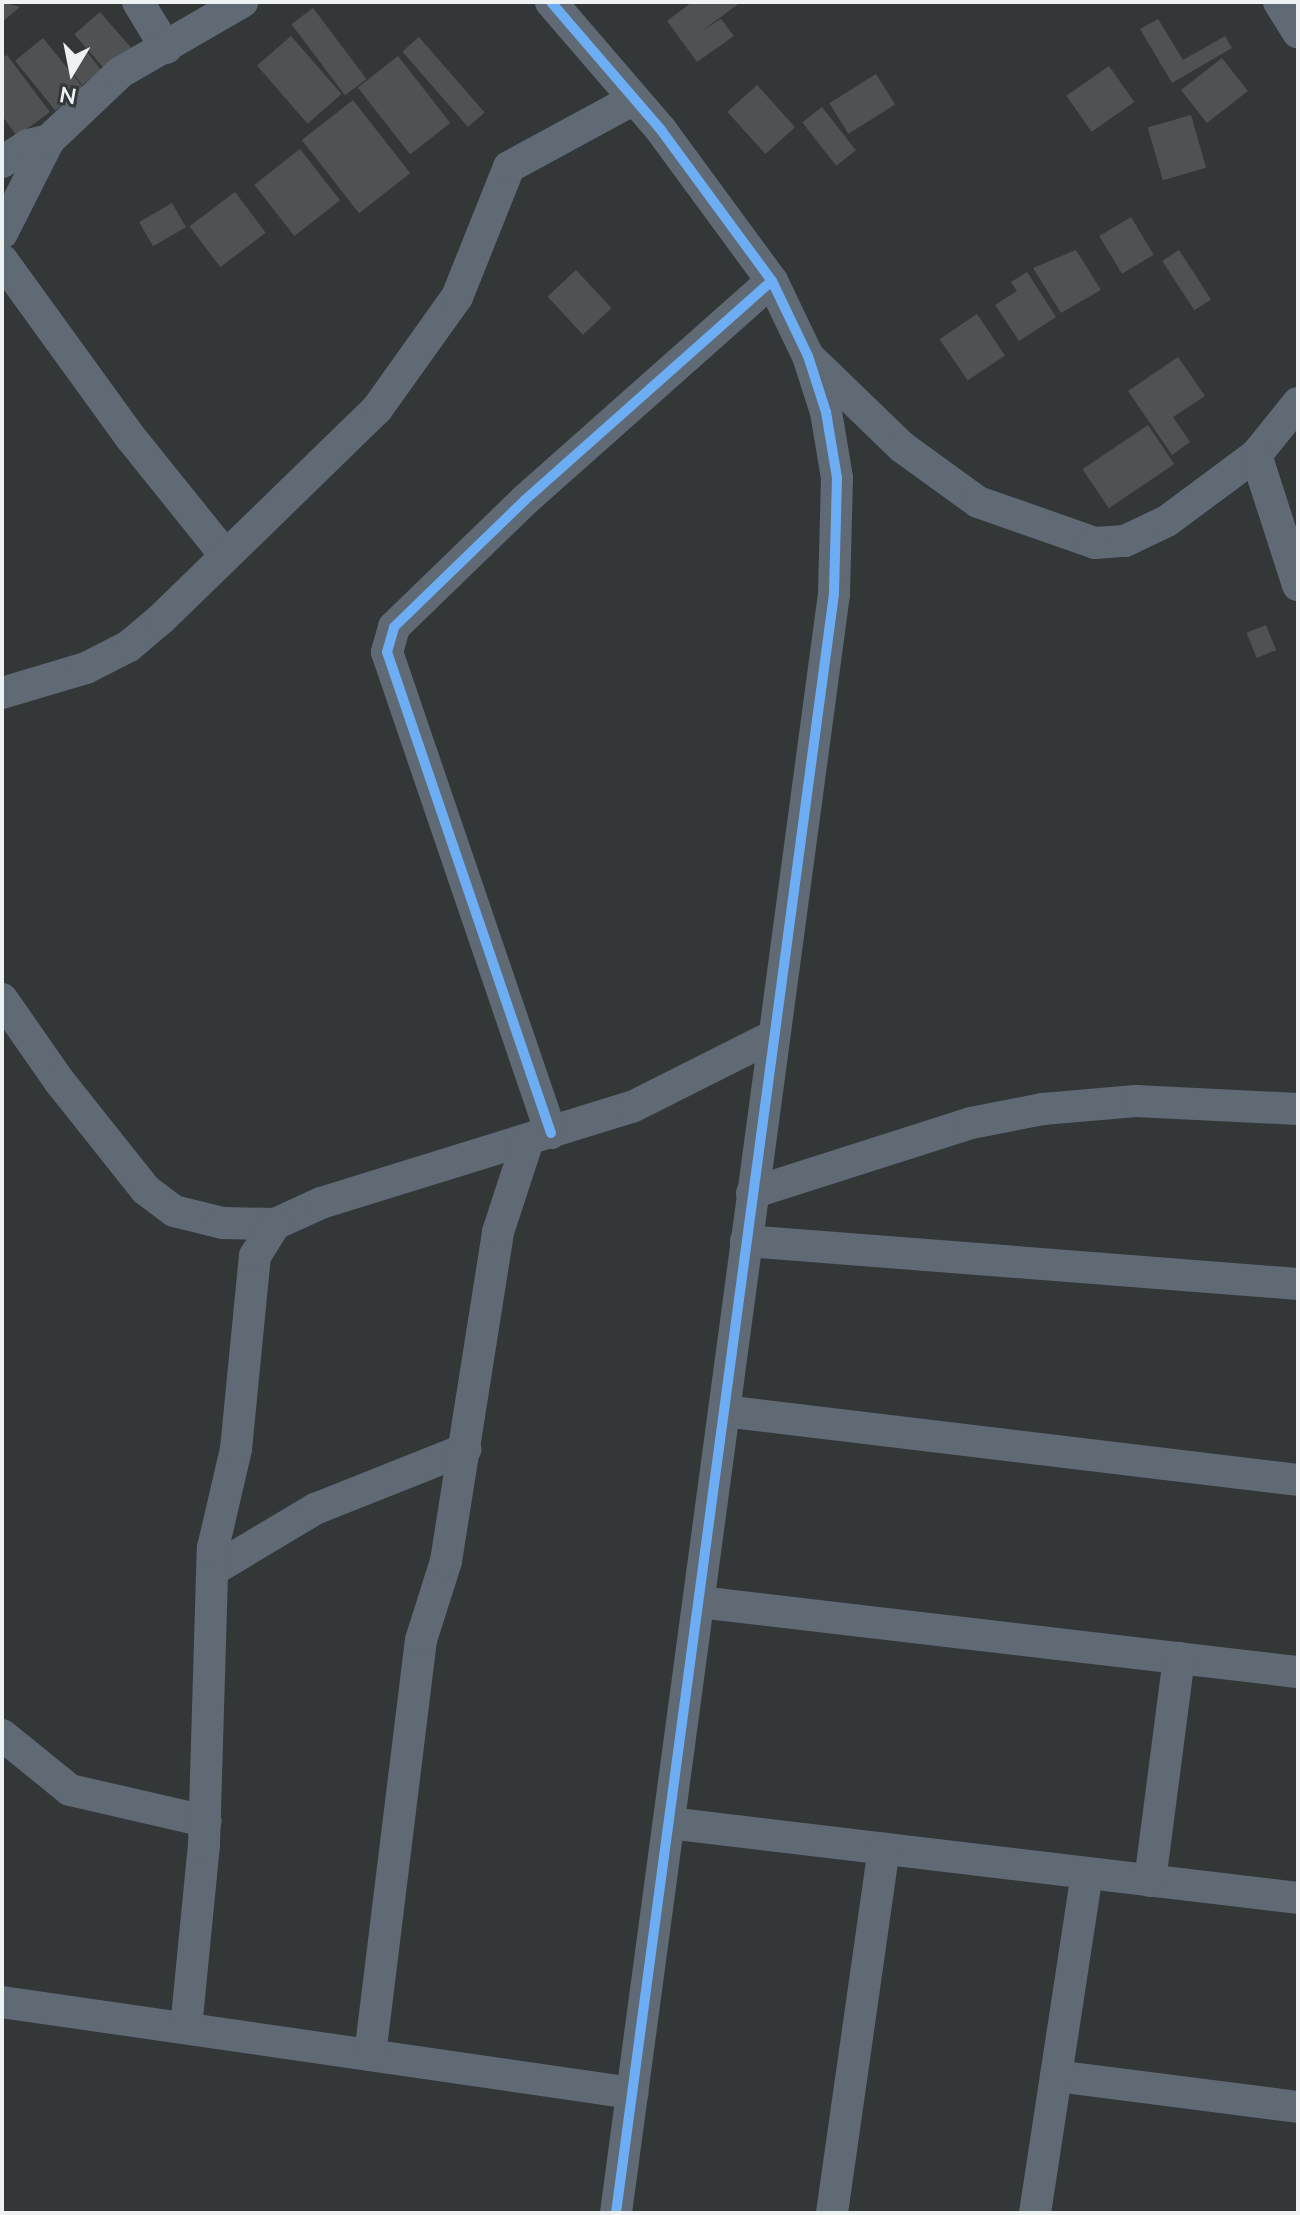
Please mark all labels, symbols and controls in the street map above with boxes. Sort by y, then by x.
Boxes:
north arrow [32,32,112,112]
text: N [57,80,78,111]

